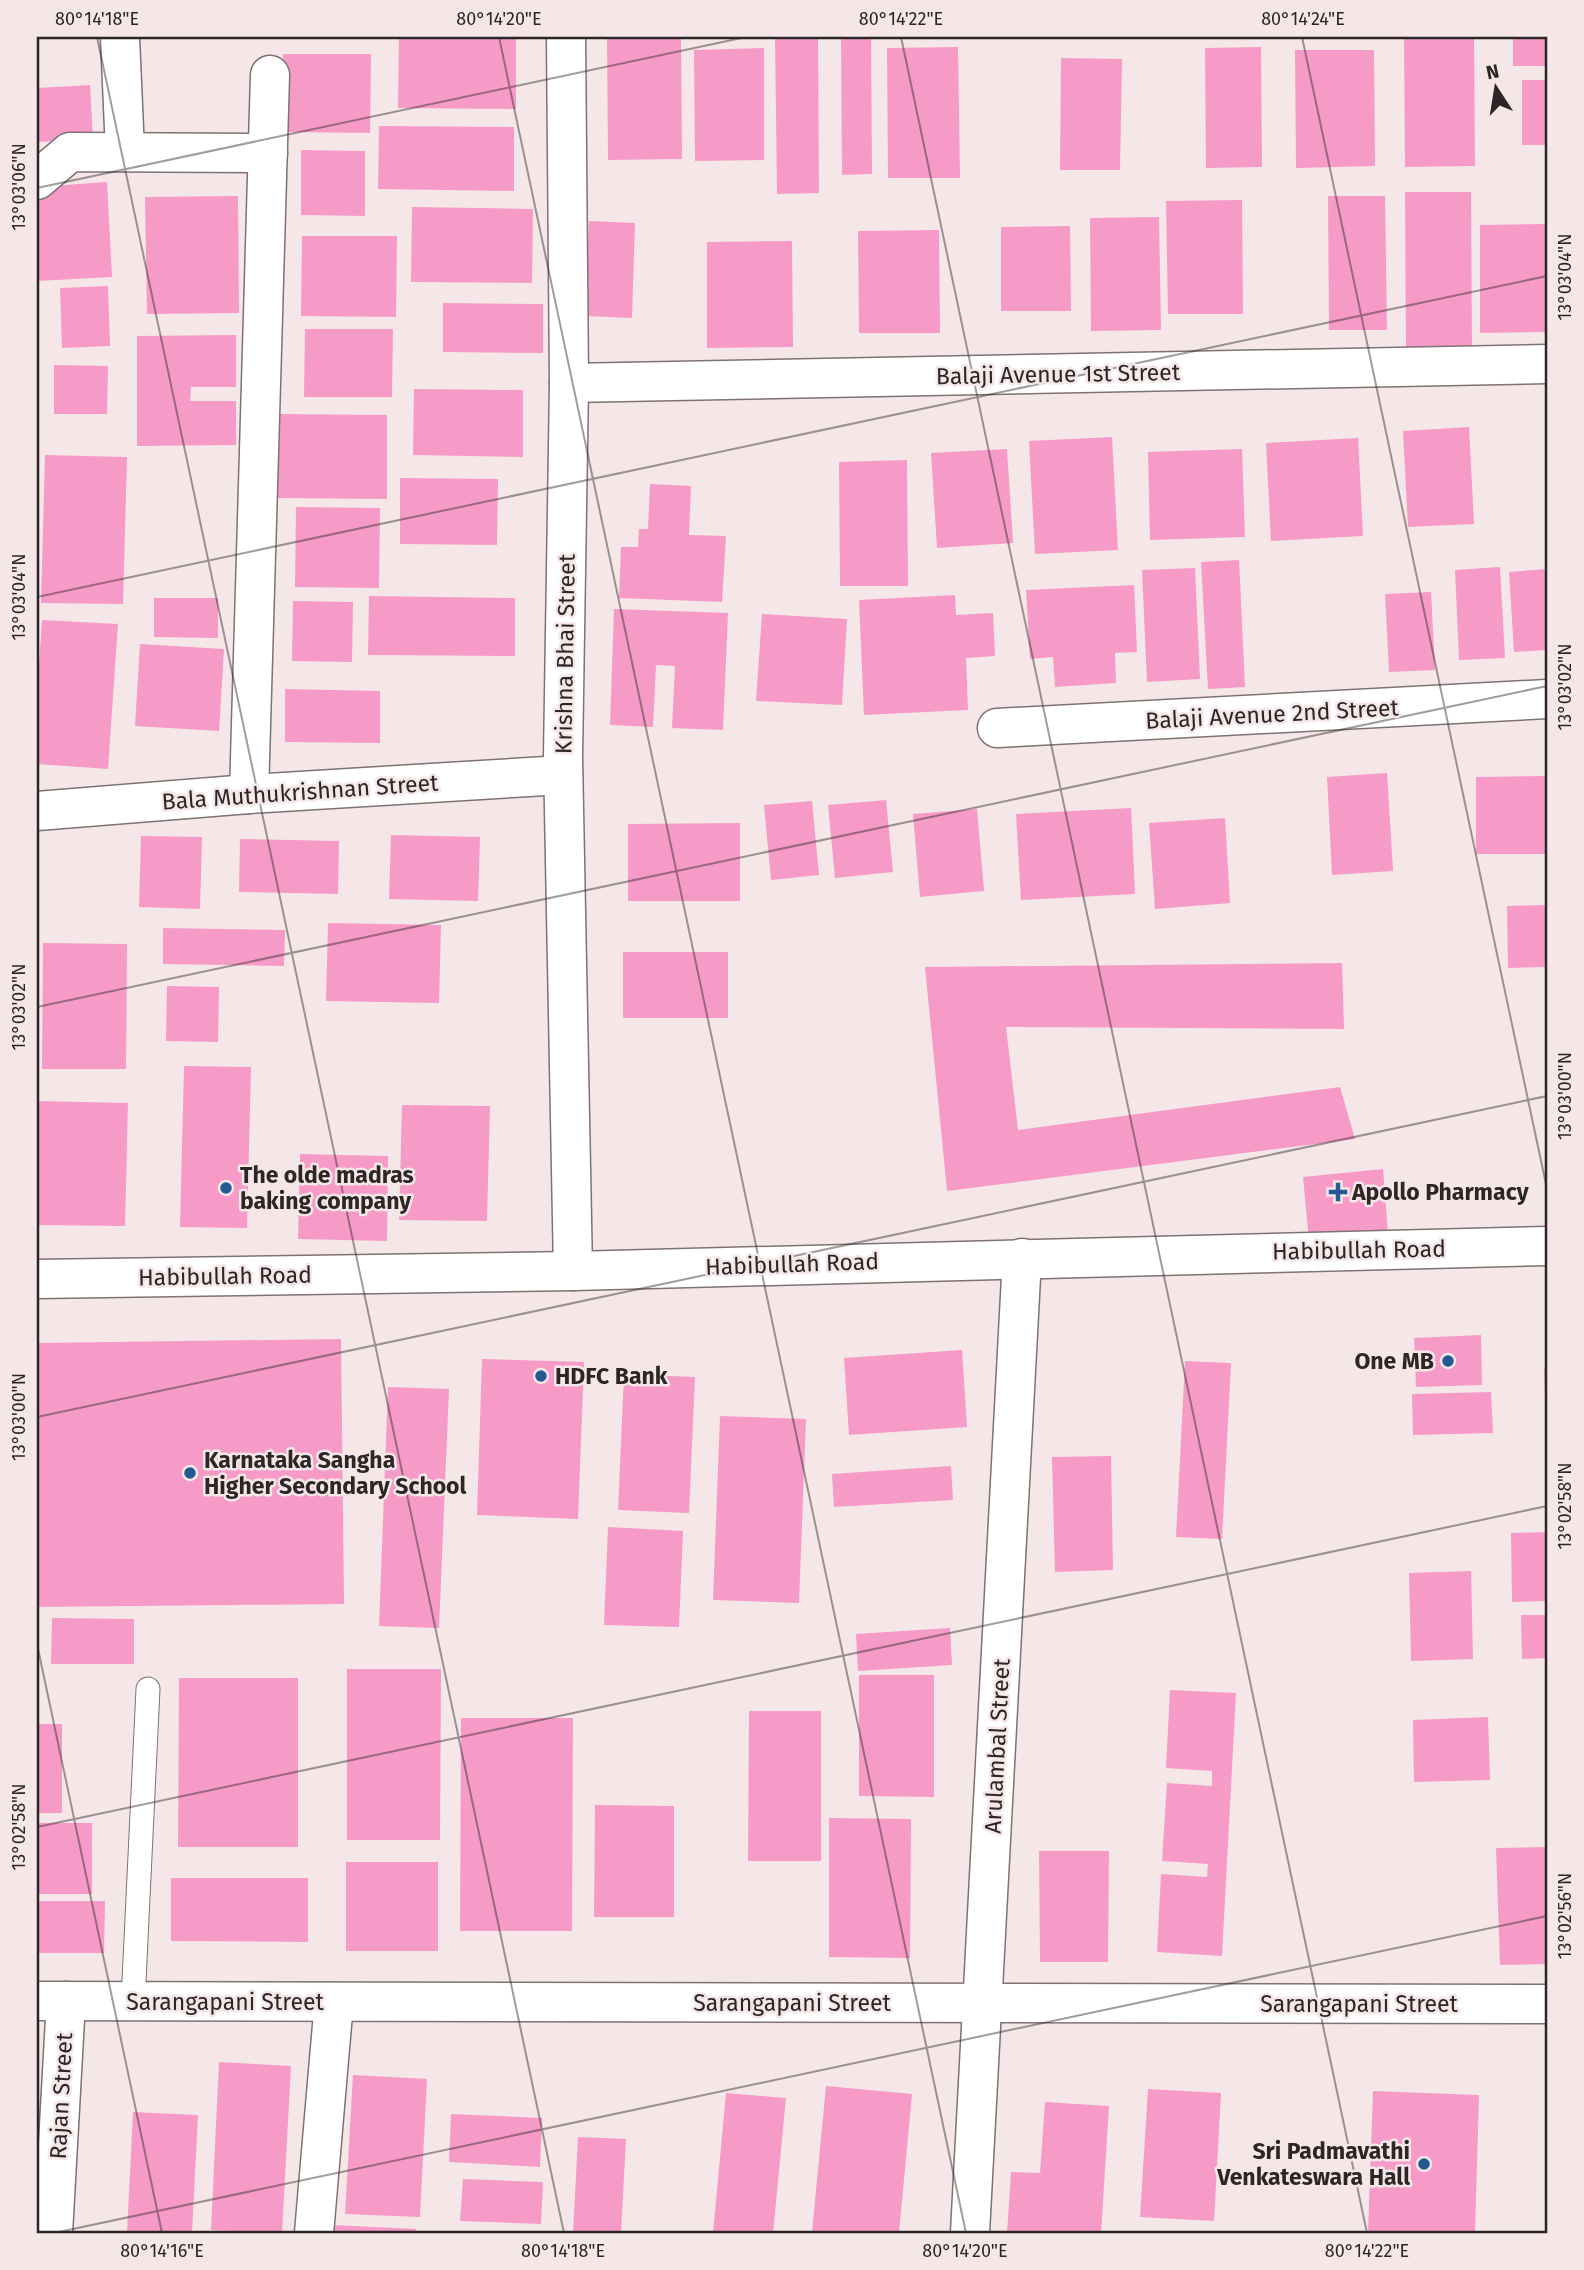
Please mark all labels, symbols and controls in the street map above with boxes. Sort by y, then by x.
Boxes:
text: 80°14'18"E [55,8,139,30]
text: 80°14'20"E [456,8,542,30]
text: 80°14'22"E [859,8,943,30]
text: 80°14'24"E [1261,8,1345,30]
north arrow [1462,52,1532,122]
text: N [1484,59,1501,84]
text: 13°03'06"N [8,143,30,231]
text: 13°03'04"N [1554,234,1576,321]
street label: Balaji Avenue 1st Street [936,358,1181,390]
street label: Krishna Bhai Street [549,553,581,754]
text: 13°03'04"N [8,554,30,641]
text: 13°03'02"N [1554,643,1576,731]
street label: Balaji Avenue 2nd Street [1145,693,1400,735]
street label: Bala Muthukrishnan Street [161,768,440,816]
text: 13°03'02"N [8,963,30,1051]
text: 13°03'00"N [1554,1052,1576,1140]
place label: The olde madras baking company [240,1161,414,1215]
place label: Apollo Pharmacy [1351,1178,1530,1206]
marker: The olde madras baking company [218,1180,234,1196]
marker: Apollo Pharmacy [1330,1184,1346,1200]
street label: Habibullah Road [1272,1234,1446,1266]
street label: Habibullah Road [705,1247,879,1281]
street label: Habibullah Road [138,1260,312,1292]
place label: One MB [1354,1347,1434,1375]
marker: One MB [1440,1353,1456,1369]
place label: HDFC Bank [555,1362,668,1390]
marker: HDFC Bank [533,1368,549,1384]
text: 13°03'00"N [8,1373,30,1461]
place label: Karnataka Sangha Higher Secondary School [204,1446,467,1500]
text: 13°02'58"N [1554,1462,1576,1550]
marker: Karnataka Sangha Higher Secondary School [182,1465,198,1481]
street label: Arulambal Street [978,1657,1016,1834]
text: 13°02'58"N [8,1783,30,1871]
text: 13°02'56"N [1554,1873,1576,1959]
street label: Sarangapani Street [126,1988,324,2016]
street label: Sarangapani Street [693,1989,891,2017]
street label: Sarangapani Street [1260,1990,1458,2018]
street label: Rajan Street [44,2031,78,2160]
place label: Sri Padmavathi Venkateswara Hall [1216,2137,1410,2191]
marker: Sri Padmavathi Venkateswara Hall [1416,2156,1432,2172]
text: 80°14'16"E [120,2240,204,2262]
text: 80°14'18"E [521,2240,605,2262]
text: 80°14'20"E [922,2240,1008,2262]
text: 80°14'22"E [1325,2240,1409,2262]

